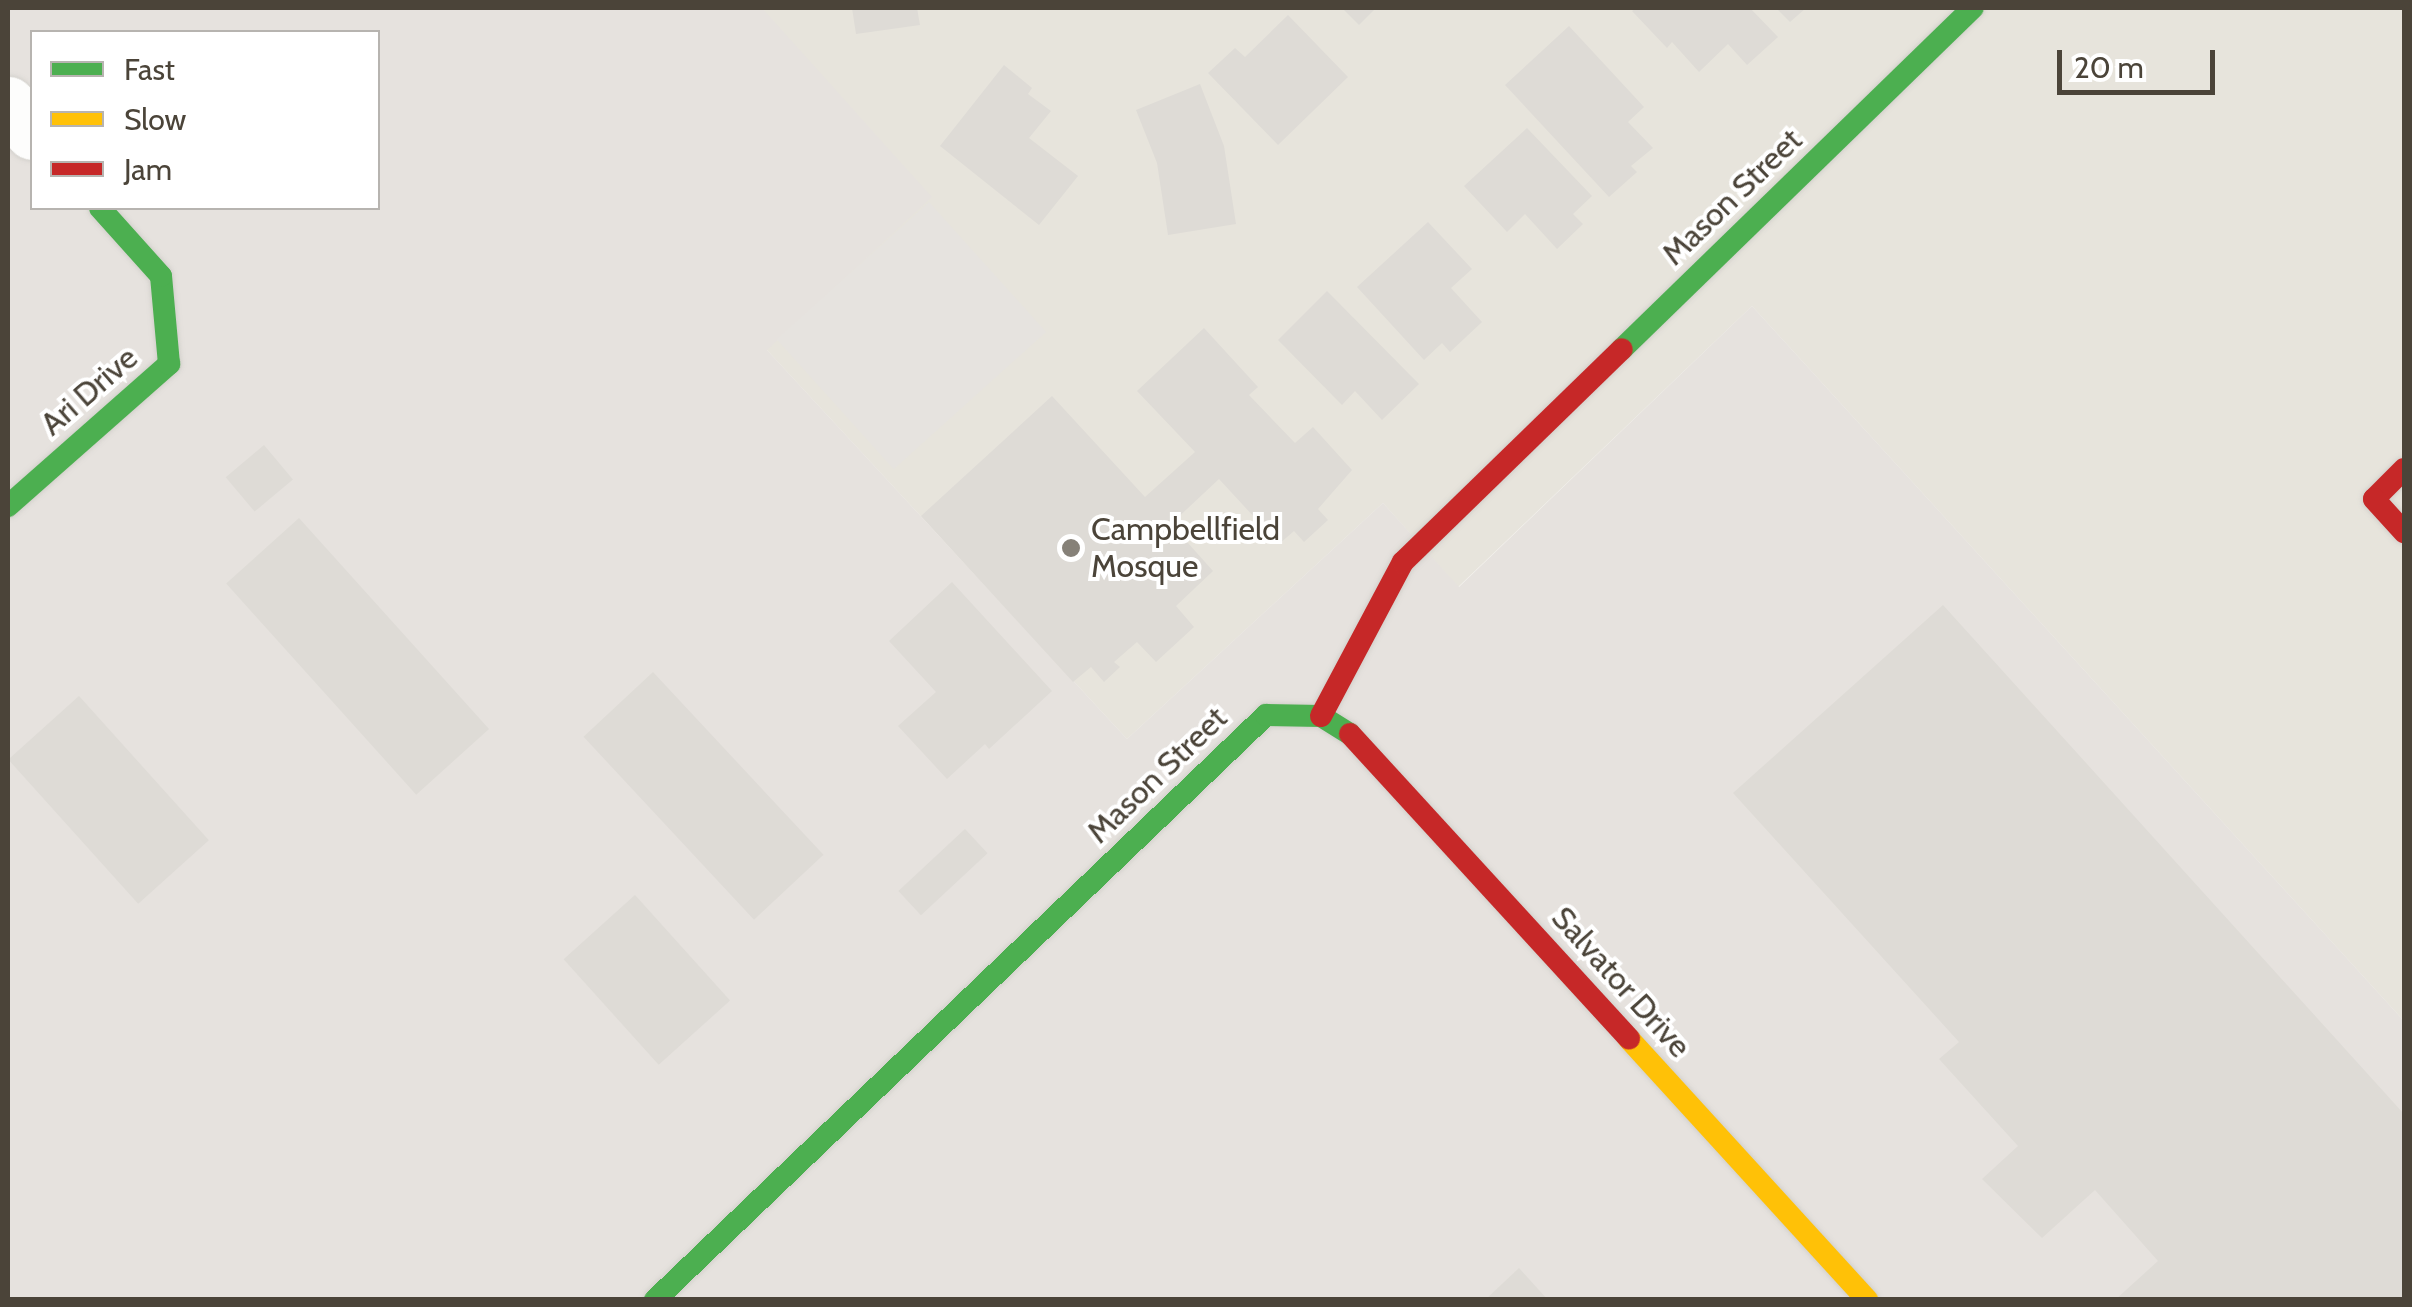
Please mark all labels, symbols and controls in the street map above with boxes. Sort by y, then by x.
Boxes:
legend [30,30,380,210]
scale bar [2062,30,2220,92]
text: 20 m [2074,49,2144,86]
text: Fast [124,51,175,88]
text: Slow [124,101,186,138]
street label: Mason Street [1654,121,1810,273]
text: Jam [124,151,172,188]
street label: Ari Drive [33,339,145,443]
place label: Campbellfield Mosque [1091,511,1280,586]
marker: Campbellfield Mosque [1060,537,1082,559]
street label: Mason Street [1079,699,1235,851]
street label: Salvator Drive [1543,899,1699,1065]

